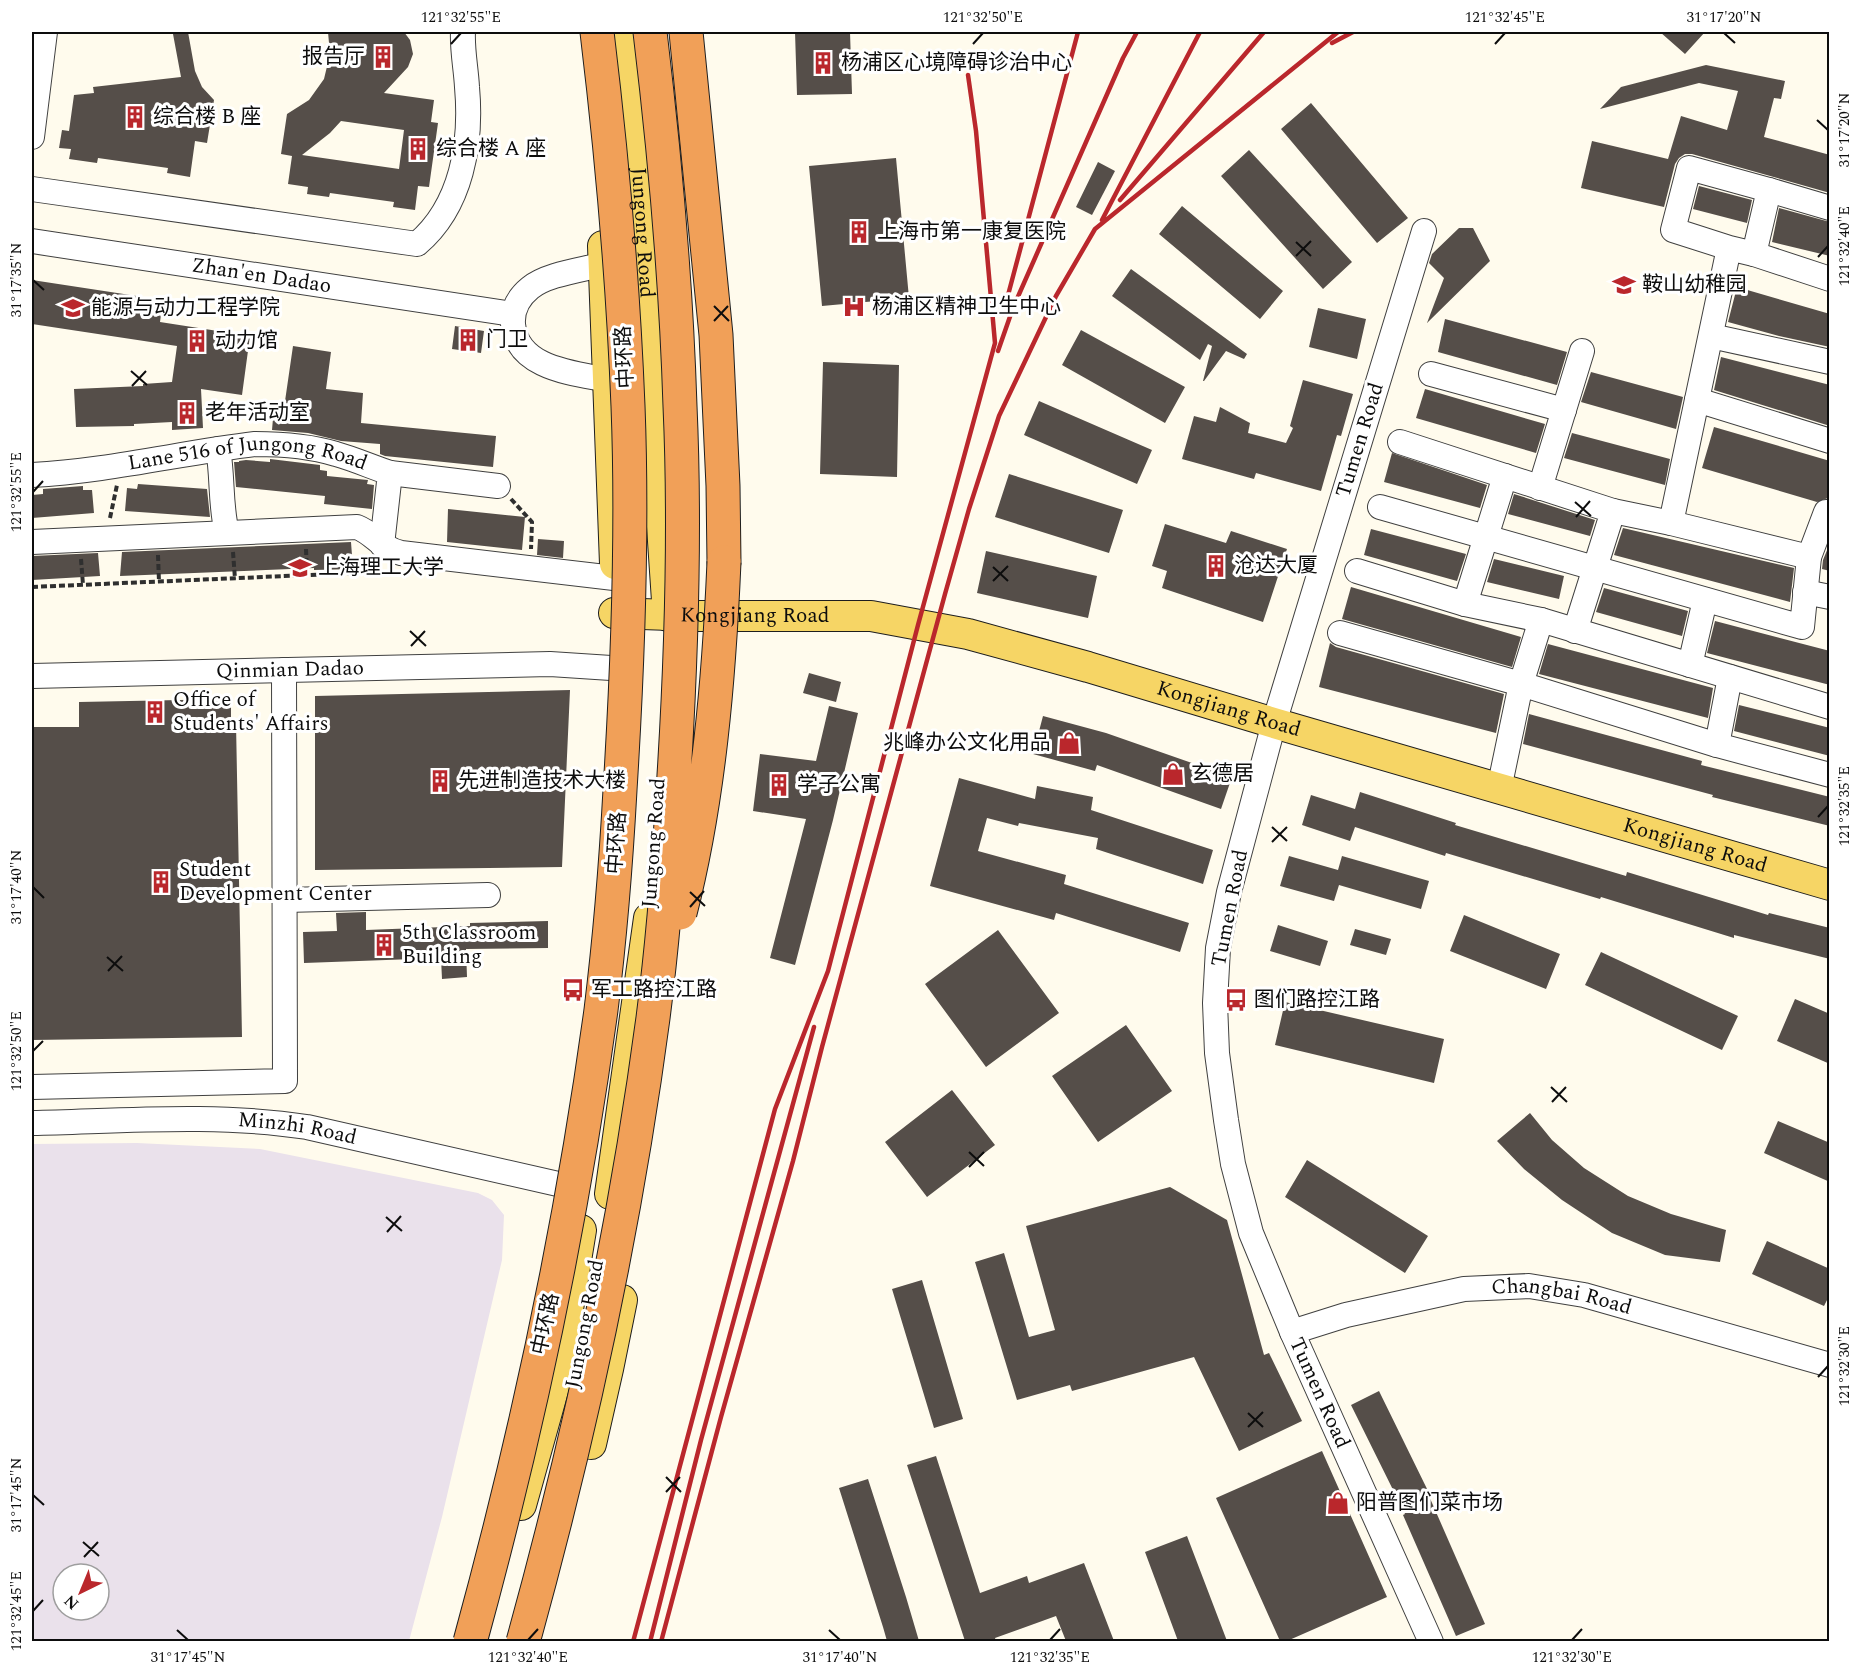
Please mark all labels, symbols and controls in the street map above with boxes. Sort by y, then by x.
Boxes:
text: 121°32'55"E [421,6,501,29]
text: 121°32'50"E [943,6,1023,29]
text: 121°32'45"E [1465,6,1545,29]
text: 31°17'20"N [1687,6,1762,29]
place label: 报告厅 [302,41,365,73]
building icon: 报告厅 [370,44,396,70]
place label: 杨浦区心境障碍诊治中心 [841,47,1072,79]
building icon: 杨浦区心境障碍诊治中心 [810,50,836,76]
text: 31°17'20"N [1833,92,1856,168]
place label: 综合楼 B 座 [153,101,261,133]
building icon: 综合楼 B 座 [122,104,148,130]
place label: 综合楼 A 座 [436,133,546,165]
building icon: 综合楼 A 座 [405,136,431,162]
street label: Jungong Road [622,166,663,299]
text: 121°32'40"E [1833,206,1856,286]
place label: 上海市第一康复医院 [877,216,1066,248]
building icon: 上海市第一康复医院 [846,219,872,245]
text: 31°17'35"N [5,242,28,318]
street label: Zhan'en Dadao [189,249,333,302]
place label: 鞍山幼稚园 [1642,269,1747,301]
school or university icon: 鞍山幼稚园 [1611,272,1637,298]
place label: 杨浦区精神卫生中心 [872,291,1061,323]
place label: 能源与动力工程学院 [91,292,280,324]
hospital icon: 杨浦区精神卫生中心 [841,294,867,320]
school or university icon: 能源与动力工程学院 [60,295,86,321]
place label: 门卫 [486,324,528,356]
place label: 动力馆 [215,325,278,357]
street label: 中环路 [607,325,643,389]
building icon: 门卫 [455,327,481,353]
building icon: 动力馆 [184,328,210,354]
street label: Tumen Road [1327,379,1393,501]
place label: 老年活动室 [205,397,310,429]
building icon: 老年活动室 [174,400,200,426]
street label: Lane 516 of Jungong Road [126,428,372,480]
text: 121°32'55"E [5,452,28,532]
place label: 沧达大厦 [1234,550,1318,582]
place label: 上海理工大学 [318,552,444,584]
building icon: 沧达大厦 [1203,553,1229,579]
school or university icon: 上海理工大学 [287,555,313,581]
street label: Kongjiang Road [680,599,830,632]
street label: Qinmian Dadao [216,652,364,688]
street label: Kongjiang Road [1153,672,1305,746]
place label: Office of Students' Affairs [173,684,329,740]
building icon: Office of Students' Affairs [142,699,168,725]
place label: 兆峰办公文化用品 [883,727,1051,759]
shop icon: 兆峰办公文化用品 [1056,730,1082,756]
place label: 玄德居 [1191,758,1254,790]
shop icon: 玄德居 [1160,761,1186,787]
place label: 先进制造技术大楼 [458,765,626,797]
text: 121°32'35"E [1833,766,1856,846]
building icon: 先进制造技术大楼 [427,768,453,794]
place label: 学子公寓 [797,769,881,801]
building icon: 学子公寓 [766,772,792,798]
street label: Jungong Road [633,777,675,909]
street label: Kongjiang Road [1619,809,1771,882]
street label: 中环路 [599,810,635,876]
street label: Tumen Road [1203,847,1257,969]
text: 31°17'40"N [5,849,28,925]
place label: Student Development Center [179,854,372,910]
building icon: Student Development Center [148,869,174,895]
place label: 5th Classroom Building [402,917,536,973]
building icon: 5th Classroom Building [371,932,397,958]
place label: 军工路控江路 [591,974,717,1006]
bus stop icon: 军工路控江路 [560,977,586,1003]
place label: 图们路控江路 [1254,984,1380,1016]
bus stop icon: 图们路控江路 [1223,987,1249,1013]
text: 121°32'50"E [5,1011,28,1091]
street label: Minzhi Road [237,1104,360,1154]
street label: Jungong Road [557,1257,613,1391]
street label: Changbai Road [1490,1270,1636,1324]
street label: 中环路 [524,1290,568,1358]
text: 121°32'30"E [1833,1326,1856,1406]
street label: Tumen Road [1280,1332,1358,1454]
text: 31°17'45"N [5,1457,28,1533]
place label: 阳普图们菜市场 [1356,1487,1503,1519]
shop icon: 阳普图们菜市场 [1325,1490,1351,1516]
north arrow [51,1562,111,1622]
text: 121°32'45"E [5,1571,28,1651]
text: N [58,1589,84,1615]
text: 31°17'45"N [151,1646,226,1669]
text: 121°32'40"E [488,1646,568,1669]
text: 31°17'40"N [803,1646,878,1669]
text: 121°32'35"E [1010,1646,1090,1669]
text: 121°32'30"E [1532,1646,1612,1669]

